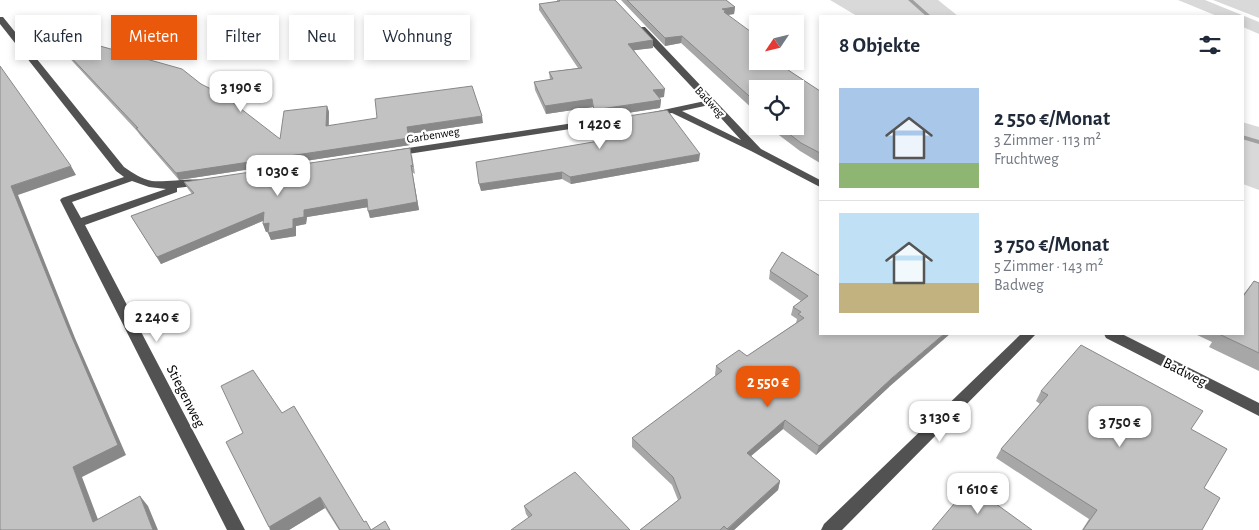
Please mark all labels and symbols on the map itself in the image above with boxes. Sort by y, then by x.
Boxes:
north arrow [749,15,804,70]
pin: 3 190 € [195,70,287,113]
street label: Badweg [693,84,727,120]
pin: 1 420 € [554,108,646,150]
street label: Garbenweg [406,125,460,145]
pin: 1 030 € [232,154,324,197]
pin: 2 240 € [111,300,203,343]
street label: Badweg [1161,355,1210,390]
street label: Stiegenweg [163,363,208,431]
pin: 2 550 € [722,366,814,408]
pin: 3 130 € [894,400,986,443]
pin: 3 750 € [1074,406,1166,448]
pin: 1 610 € [932,472,1024,515]

